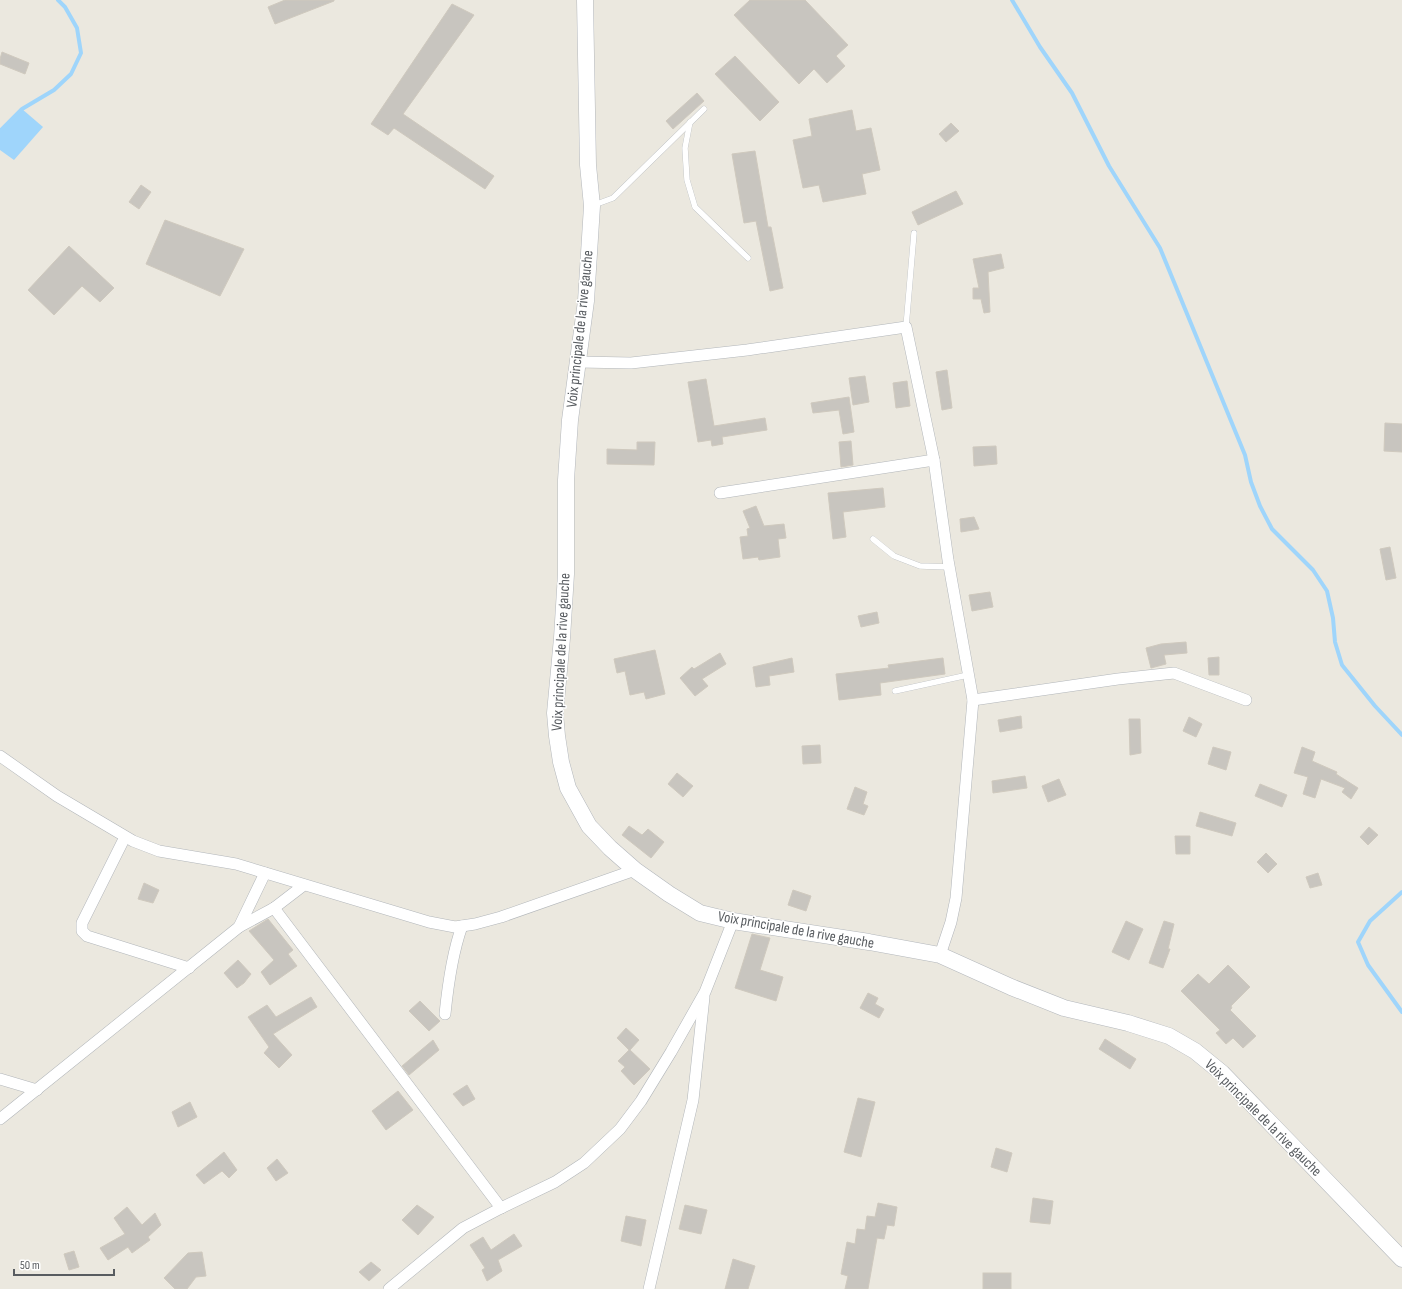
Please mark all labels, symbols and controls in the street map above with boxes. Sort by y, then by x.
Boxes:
street label: Voix principale de la rive gauche [562,249,598,409]
street label: Voix principale de la rive gauche [547,573,575,731]
street label: Voix principale de la rive gauche [716,907,876,953]
street label: Voix principale de la rive gauche [1200,1055,1326,1181]
scale bar [14,1251,114,1277]
text: 50 m [20,1258,40,1273]

